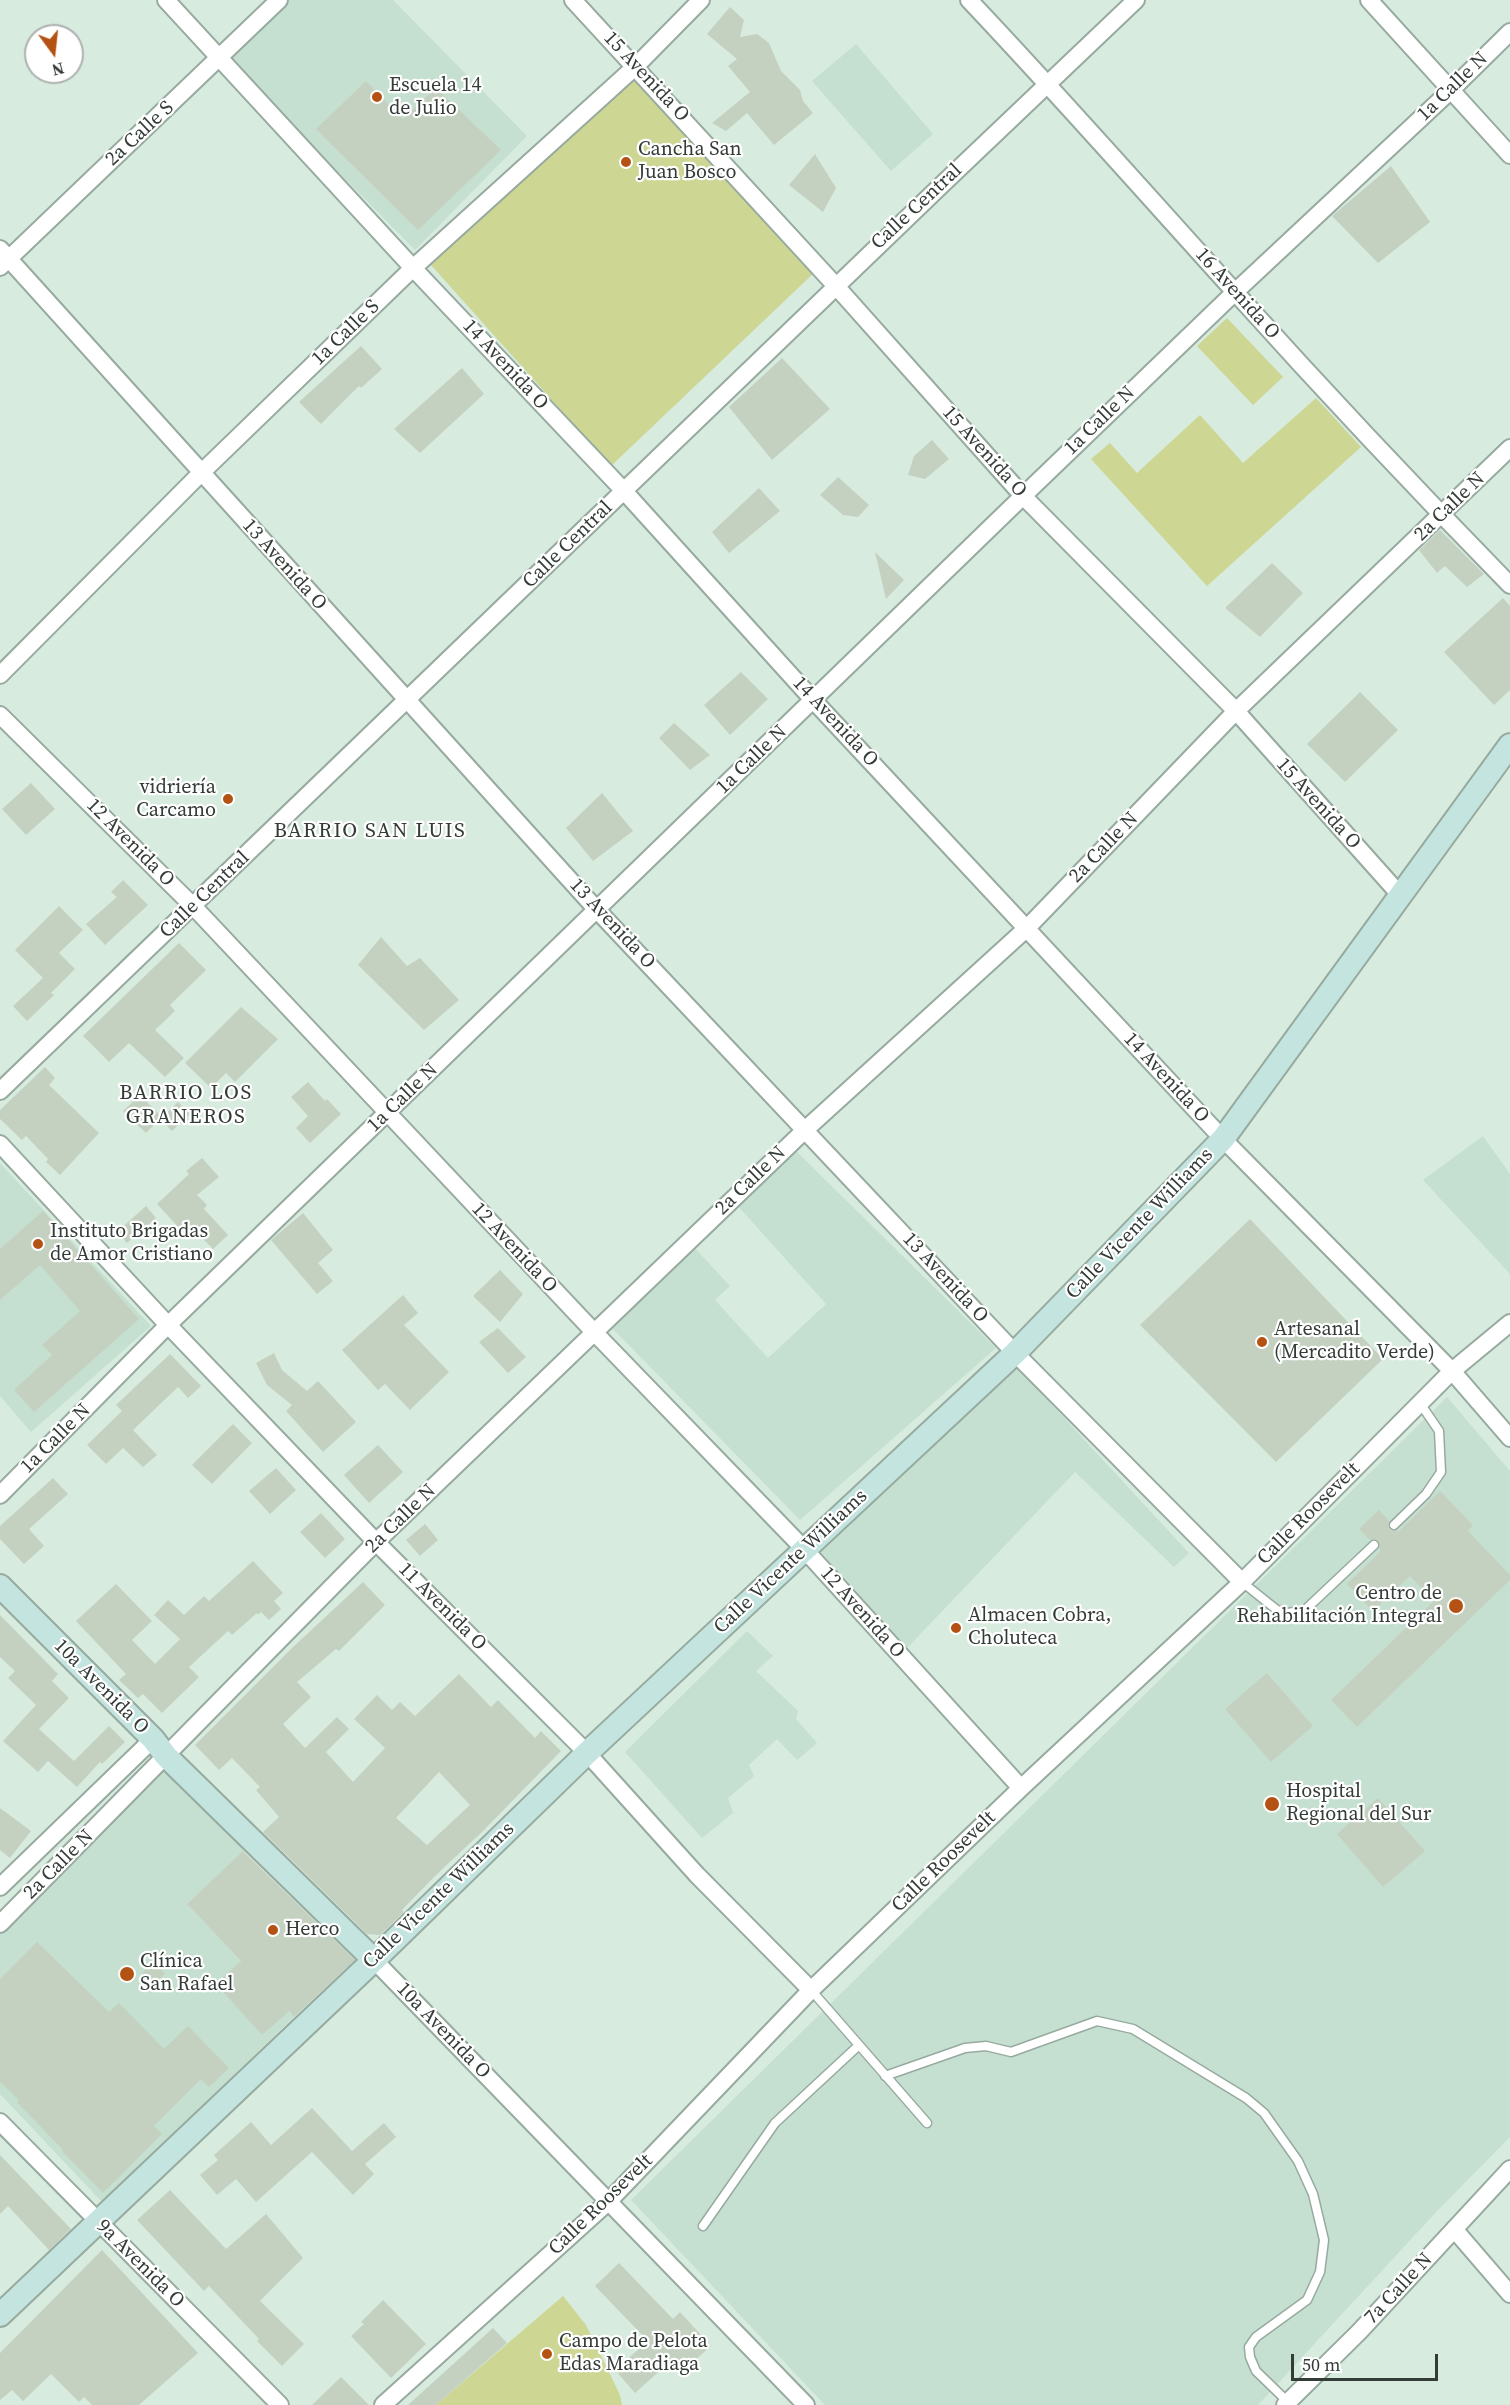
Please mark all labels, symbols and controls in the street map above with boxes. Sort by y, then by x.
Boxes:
north arrow [24,24,84,84]
street label: 15 Avenida O [598,27,694,127]
street label: 1a Calle N [1413,47,1493,127]
text: N [50,57,67,82]
place label: Escuela 14 de Julio [389,74,482,121]
marker: Escuela 14 de Julio [370,90,384,104]
street label: 2a Calle S [101,96,179,172]
place label: Cancha San Juan Bosco [638,138,742,185]
marker: Cancha San Juan Bosco [619,155,633,169]
street label: Calle Central [867,159,967,255]
street label: 16 Avenida O [1190,243,1284,345]
street label: 1a Calle S [307,295,385,371]
street label: 14 Avenida O [457,315,553,415]
street label: 1a Calle N [1060,381,1140,461]
street label: 15 Avenida O [937,401,1031,503]
street label: 2a Calle N [1410,467,1490,547]
street label: Calle Central [518,496,618,594]
street label: 13 Avenida O [237,514,331,616]
street label: 14 Avenida O [787,672,883,772]
street label: 1a Calle N [712,720,792,800]
street label: 15 Avenida O [1271,753,1365,855]
place label: vidriería Carcamo [136,776,216,823]
marker: vidriería Carcamo [221,792,235,806]
street label: 12 Avenida O [81,794,179,892]
street label: 2a Calle N [1064,808,1144,888]
district label: BARRIO SAN LUIS [274,819,466,845]
street label: Calle Central [155,846,255,944]
street label: 13 Avenida O [564,874,660,974]
street label: 14 Avenida O [1118,1028,1214,1128]
street label: 1a Calle N [363,1058,443,1138]
district label: BARRIO LOS GRANEROS [119,1081,253,1131]
street label: 2a Calle N [711,1141,791,1221]
street label: Calle Vicente Williams [1061,1143,1219,1305]
street label: 12 Avenida O [466,1198,562,1298]
place label: Instituto Brigadas de Amor Cristiano [50,1220,213,1267]
street label: 13 Avenida O [897,1228,993,1328]
marker: Instituto Brigadas de Amor Cristiano [31,1237,45,1251]
place label: Artesanal (Mercadito Verde) [1274,1318,1435,1365]
marker: Artesanal (Mercadito Verde) [1255,1335,1269,1349]
street label: 1a Calle N [16,1399,96,1479]
street label: Calle Roosevelt [1253,1458,1365,1570]
street label: 2a Calle N [361,1479,441,1559]
street label: Calle Vicente Williams [709,1485,873,1639]
street label: 11 Avenida O [393,1558,491,1656]
street label: 12 Avenida O [815,1562,909,1664]
place label: Centro de Rehabilitación Integral [1237,1582,1442,1629]
marker: Centro de Rehabilitación Integral [1447,1597,1465,1615]
place label: Almacen Cobra, Choluteca [968,1604,1112,1651]
marker: Almacen Cobra, Choluteca [949,1621,963,1635]
street label: 10a Avenida O [48,1634,154,1740]
place label: Hospital Regional del Sur [1286,1780,1431,1827]
marker: Hospital Regional del Sur [1263,1795,1281,1813]
street label: Calle Roosevelt [887,1806,1001,1918]
street label: Calle Vicente Williams [358,1817,520,1975]
street label: 2a Calle N [19,1825,99,1905]
place label: Herco [285,1918,340,1942]
marker: Herco [266,1923,280,1937]
place label: Clínica San Rafael [140,1950,234,1997]
marker: Clínica San Rafael [118,1965,136,1983]
street label: 10a Avenida O [391,1978,495,2084]
street label: Calle Roosevelt [544,2149,658,2261]
street label: 9a Avenida O [91,2215,189,2313]
street label: 7a Calle N [1360,2248,1438,2330]
place label: Campo de Pelota Edas Maradiaga [559,2330,708,2377]
scale bar [1294,2342,1441,2380]
marker: Campo de Pelota Edas Maradiaga [540,2347,554,2361]
text: 50 m [1302,2352,1340,2377]

